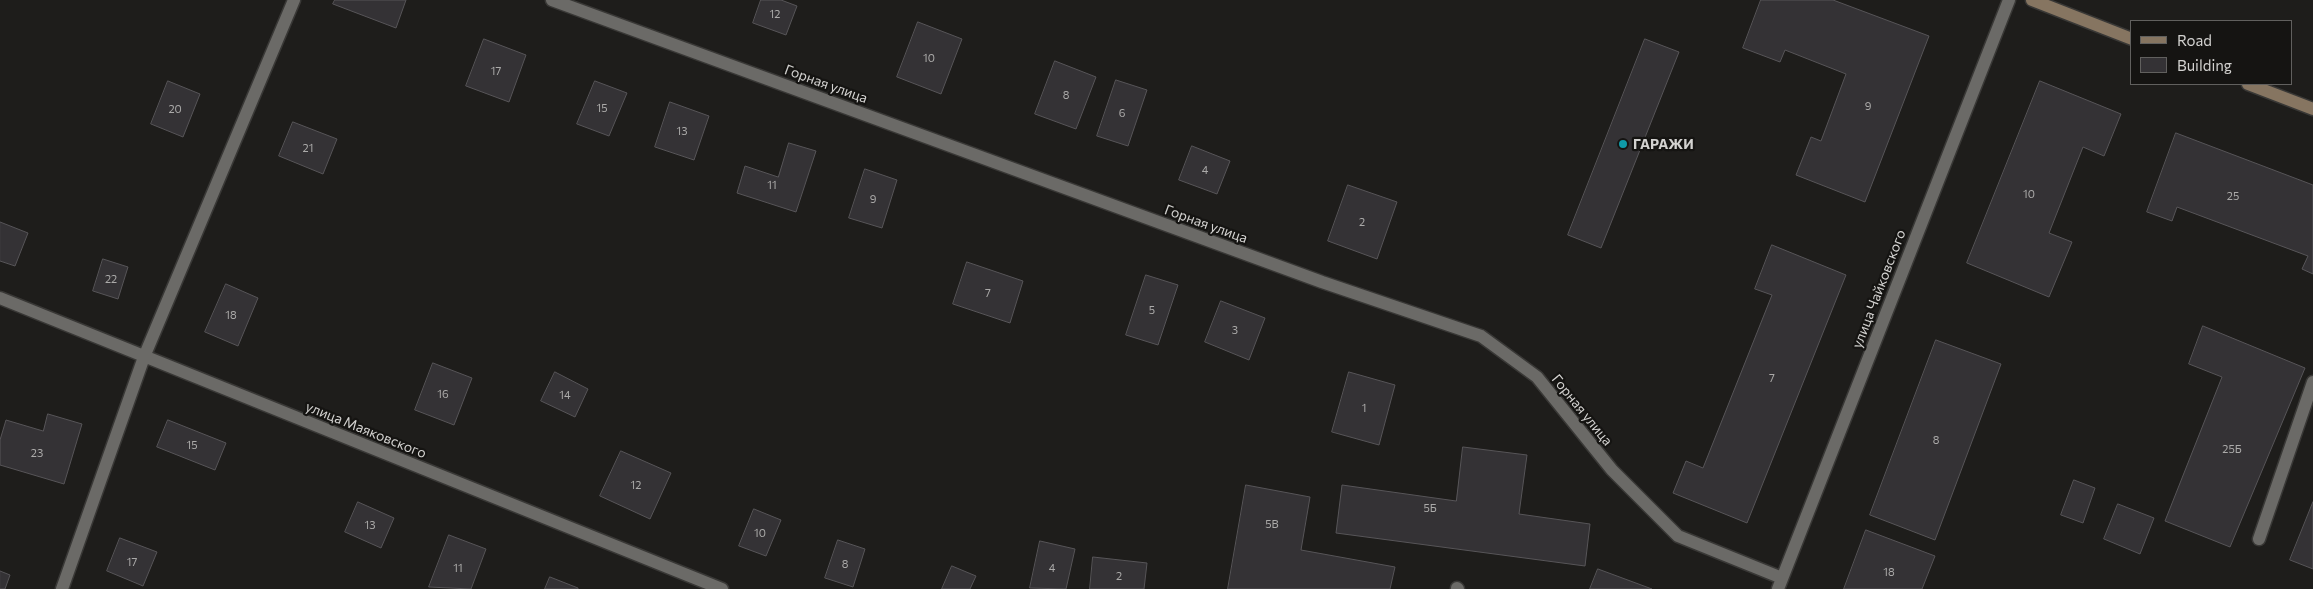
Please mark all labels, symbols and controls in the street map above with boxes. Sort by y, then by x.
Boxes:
house number: 12 [770,7,780,21]
legend [2130,20,2293,85]
text: Road [2177,31,2212,49]
house number: 10 [923,51,935,65]
text: Building [2177,56,2232,74]
street label: Горная улица [782,61,870,107]
house number: 17 [491,64,501,78]
house number: 8 [1063,88,1069,102]
house number: 9 [1865,99,1871,113]
house number: 15 [596,101,608,115]
house number: 20 [168,102,182,116]
house number: 6 [1119,106,1125,120]
house number: 13 [677,124,687,138]
place label: ГАРАЖИ [1633,136,1694,152]
marker: ГАРАЖИ [1617,138,1629,150]
house number: 21 [303,141,313,155]
house number: 4 [1202,163,1208,177]
house number: 11 [767,178,777,192]
house number: 10 [2023,187,2035,201]
house number: 25 [2227,189,2239,203]
house number: 9 [870,192,876,206]
street label: Горная улица [1162,201,1250,247]
house number: 2 [1359,215,1365,229]
street label: улица Чайковского [1849,227,1909,351]
house number: 22 [105,272,117,286]
house number: 7 [985,286,991,300]
house number: 5 [1149,303,1155,317]
house number: 18 [225,308,237,322]
house number: 3 [1232,323,1238,337]
street label: Горная улица [1548,371,1616,449]
house number: 7 [1769,371,1775,385]
house number: 16 [437,387,449,401]
house number: 14 [559,388,571,402]
street label: улица Маяковского [303,398,429,462]
house number: 1 [1362,401,1366,415]
house number: 8 [1933,433,1939,447]
house number: 15 [186,438,198,452]
house number: 25Б [2222,442,2242,456]
house number: 23 [31,446,43,460]
house number: 12 [631,478,641,492]
house number: 5Б [1423,501,1437,515]
house number: 5В [1265,517,1279,531]
house number: 13 [365,518,375,532]
house number: 10 [754,526,766,540]
house number: 17 [127,555,137,569]
house number: 8 [842,557,848,571]
house number: 11 [453,561,463,575]
house number: 4 [1049,561,1055,575]
house number: 18 [1883,565,1895,579]
house number: 2 [1116,569,1122,583]

